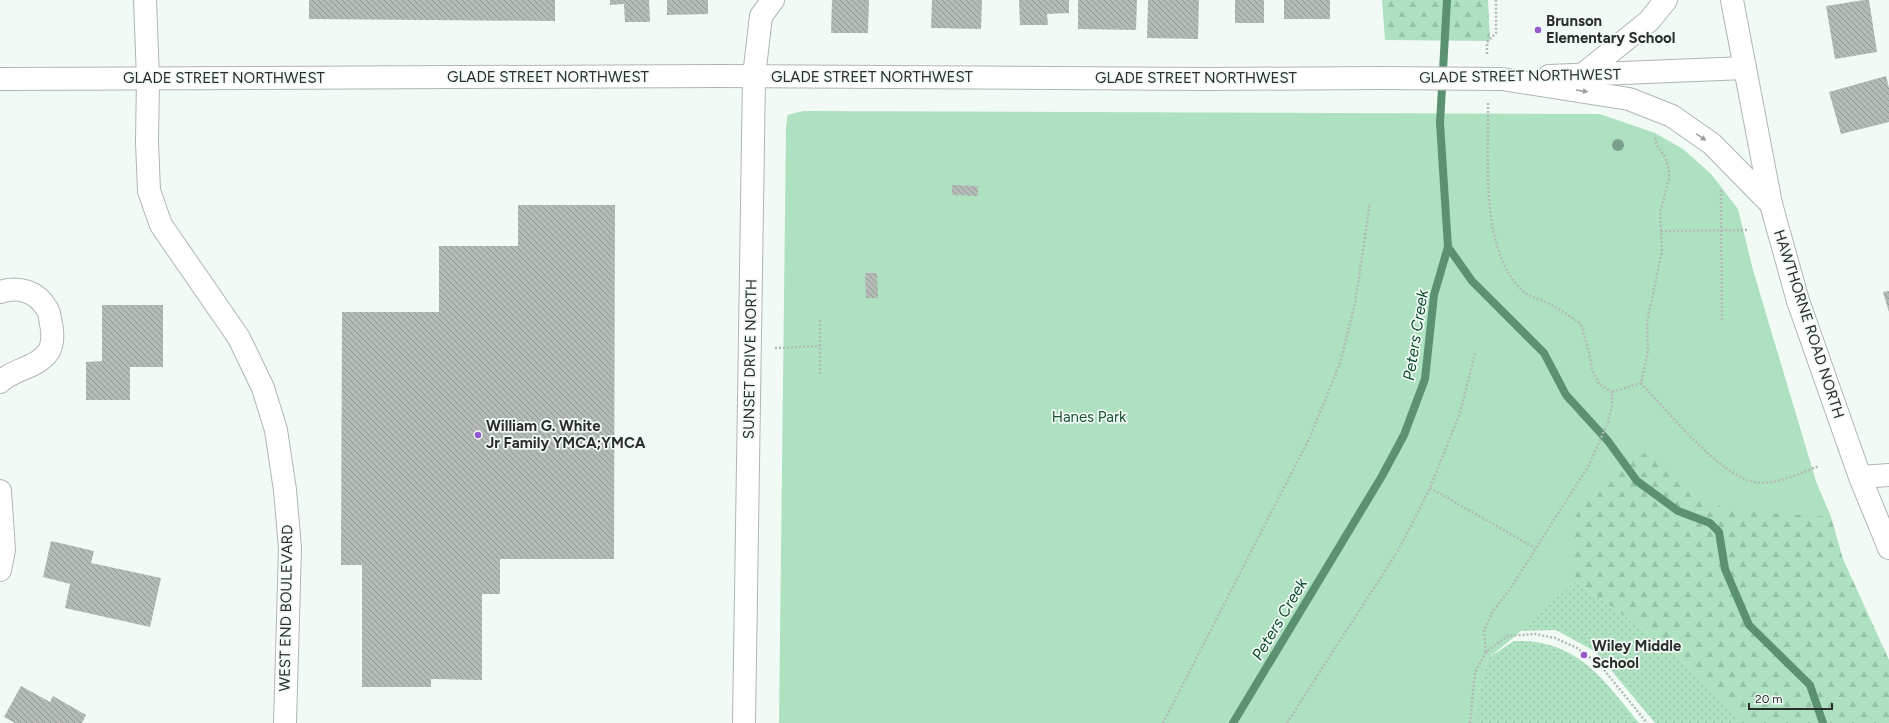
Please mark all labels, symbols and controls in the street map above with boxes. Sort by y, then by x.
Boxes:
place label: Brunson Elementary School [1546,12,1676,47]
marker: Brunson Elementary School [1533,25,1543,35]
street label: GLADE STREET NORTHWEST [1419,65,1622,87]
street label: GLADE STREET NORTHWEST [447,68,650,86]
street label: GLADE STREET NORTHWEST [771,68,974,86]
street label: GLADE STREET NORTHWEST [123,69,326,87]
street label: GLADE STREET NORTHWEST [1095,69,1298,87]
one-way arrow [1576,88,1588,94]
one-way arrow [1696,133,1706,141]
street label: HAWTHORNE ROAD NORTH [1770,227,1848,421]
street label: SUNSET DRIVE NORTH [740,279,760,439]
water label: Peters Creek [1399,287,1432,382]
park label: Hanes Park [1052,408,1127,426]
place label: William G. White Jr Family YMCA;YMCA [486,417,646,452]
marker: William G. White Jr Family YMCA;YMCA [473,430,483,440]
street label: WEST END BOULEVARD [276,525,296,691]
water label: Peters Creek [1248,574,1312,664]
place label: Wiley Middle School [1592,637,1682,672]
marker: Wiley Middle School [1579,650,1589,660]
scale bar [1749,685,1832,711]
text: 20 m [1755,692,1783,706]

